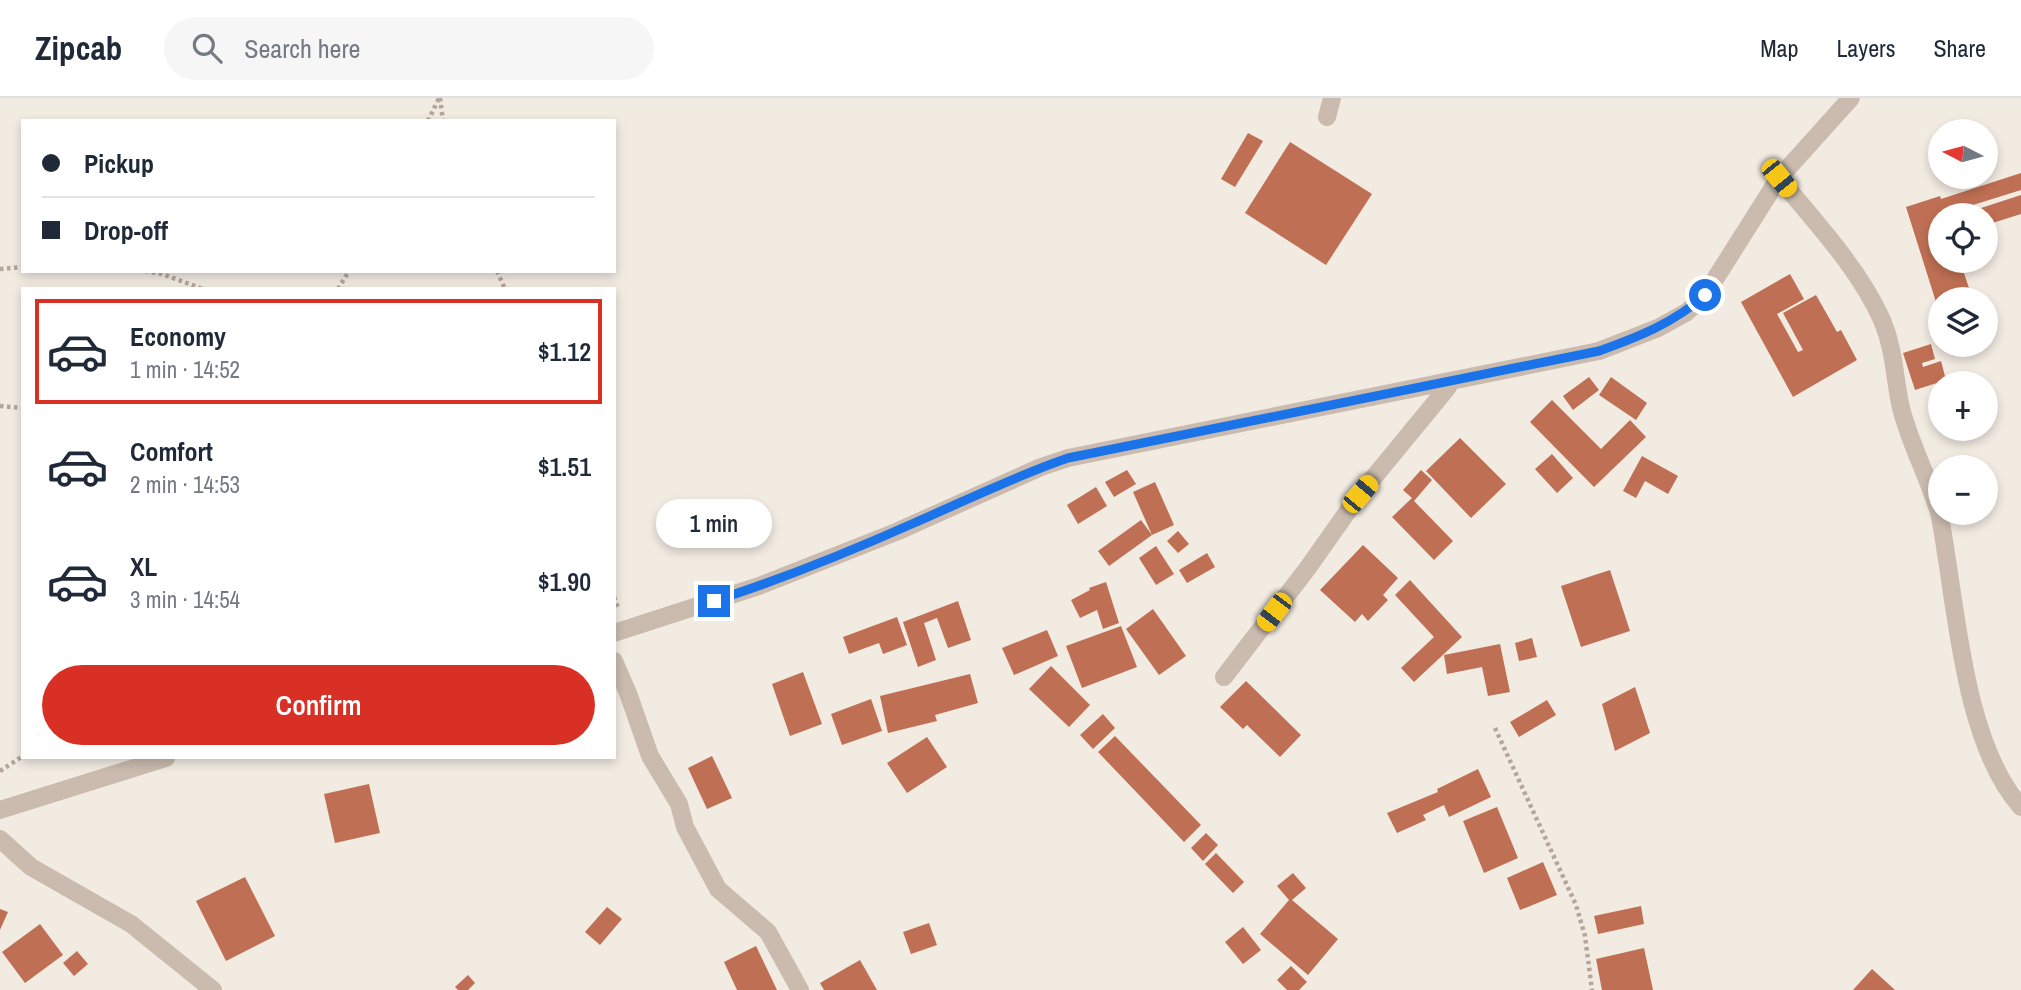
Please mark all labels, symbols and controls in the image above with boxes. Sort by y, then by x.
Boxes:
search box [164,17,654,80]
text: Zipcab [35,26,122,70]
icon: search [188,29,226,67]
text: Search here [244,31,360,66]
text: Map [1760,32,1798,64]
text: Layers [1836,32,1895,64]
text: Share [1933,32,1986,64]
north arrow [1928,119,1998,189]
map controls [1928,119,1998,525]
text: Pickup [84,146,154,181]
car [1758,155,1801,201]
button: locate [1928,203,1998,273]
text: Drop-off [84,213,168,248]
route start [1689,279,1721,311]
button: layers [1928,287,1998,357]
text: Economy [130,319,226,354]
icon: car [46,320,109,383]
text: $1.12 [538,334,591,369]
text: 1 min · 14:52 [130,354,240,385]
button: + [1928,371,1998,441]
text: Comfort [130,434,213,469]
icon: car [46,435,109,498]
text: $1.51 [538,449,591,484]
button: − [1928,455,1998,525]
text: 2 min · 14:53 [130,469,240,500]
car [1339,471,1382,517]
callout: 1 min [656,500,772,548]
text: 1 min [690,508,738,539]
text: XL [130,549,157,584]
icon: car [46,550,109,613]
text: $1.90 [538,564,591,599]
text: 3 min · 14:54 [130,584,240,615]
route end [698,585,730,617]
car [1253,589,1296,635]
button: Confirm [42,665,595,745]

